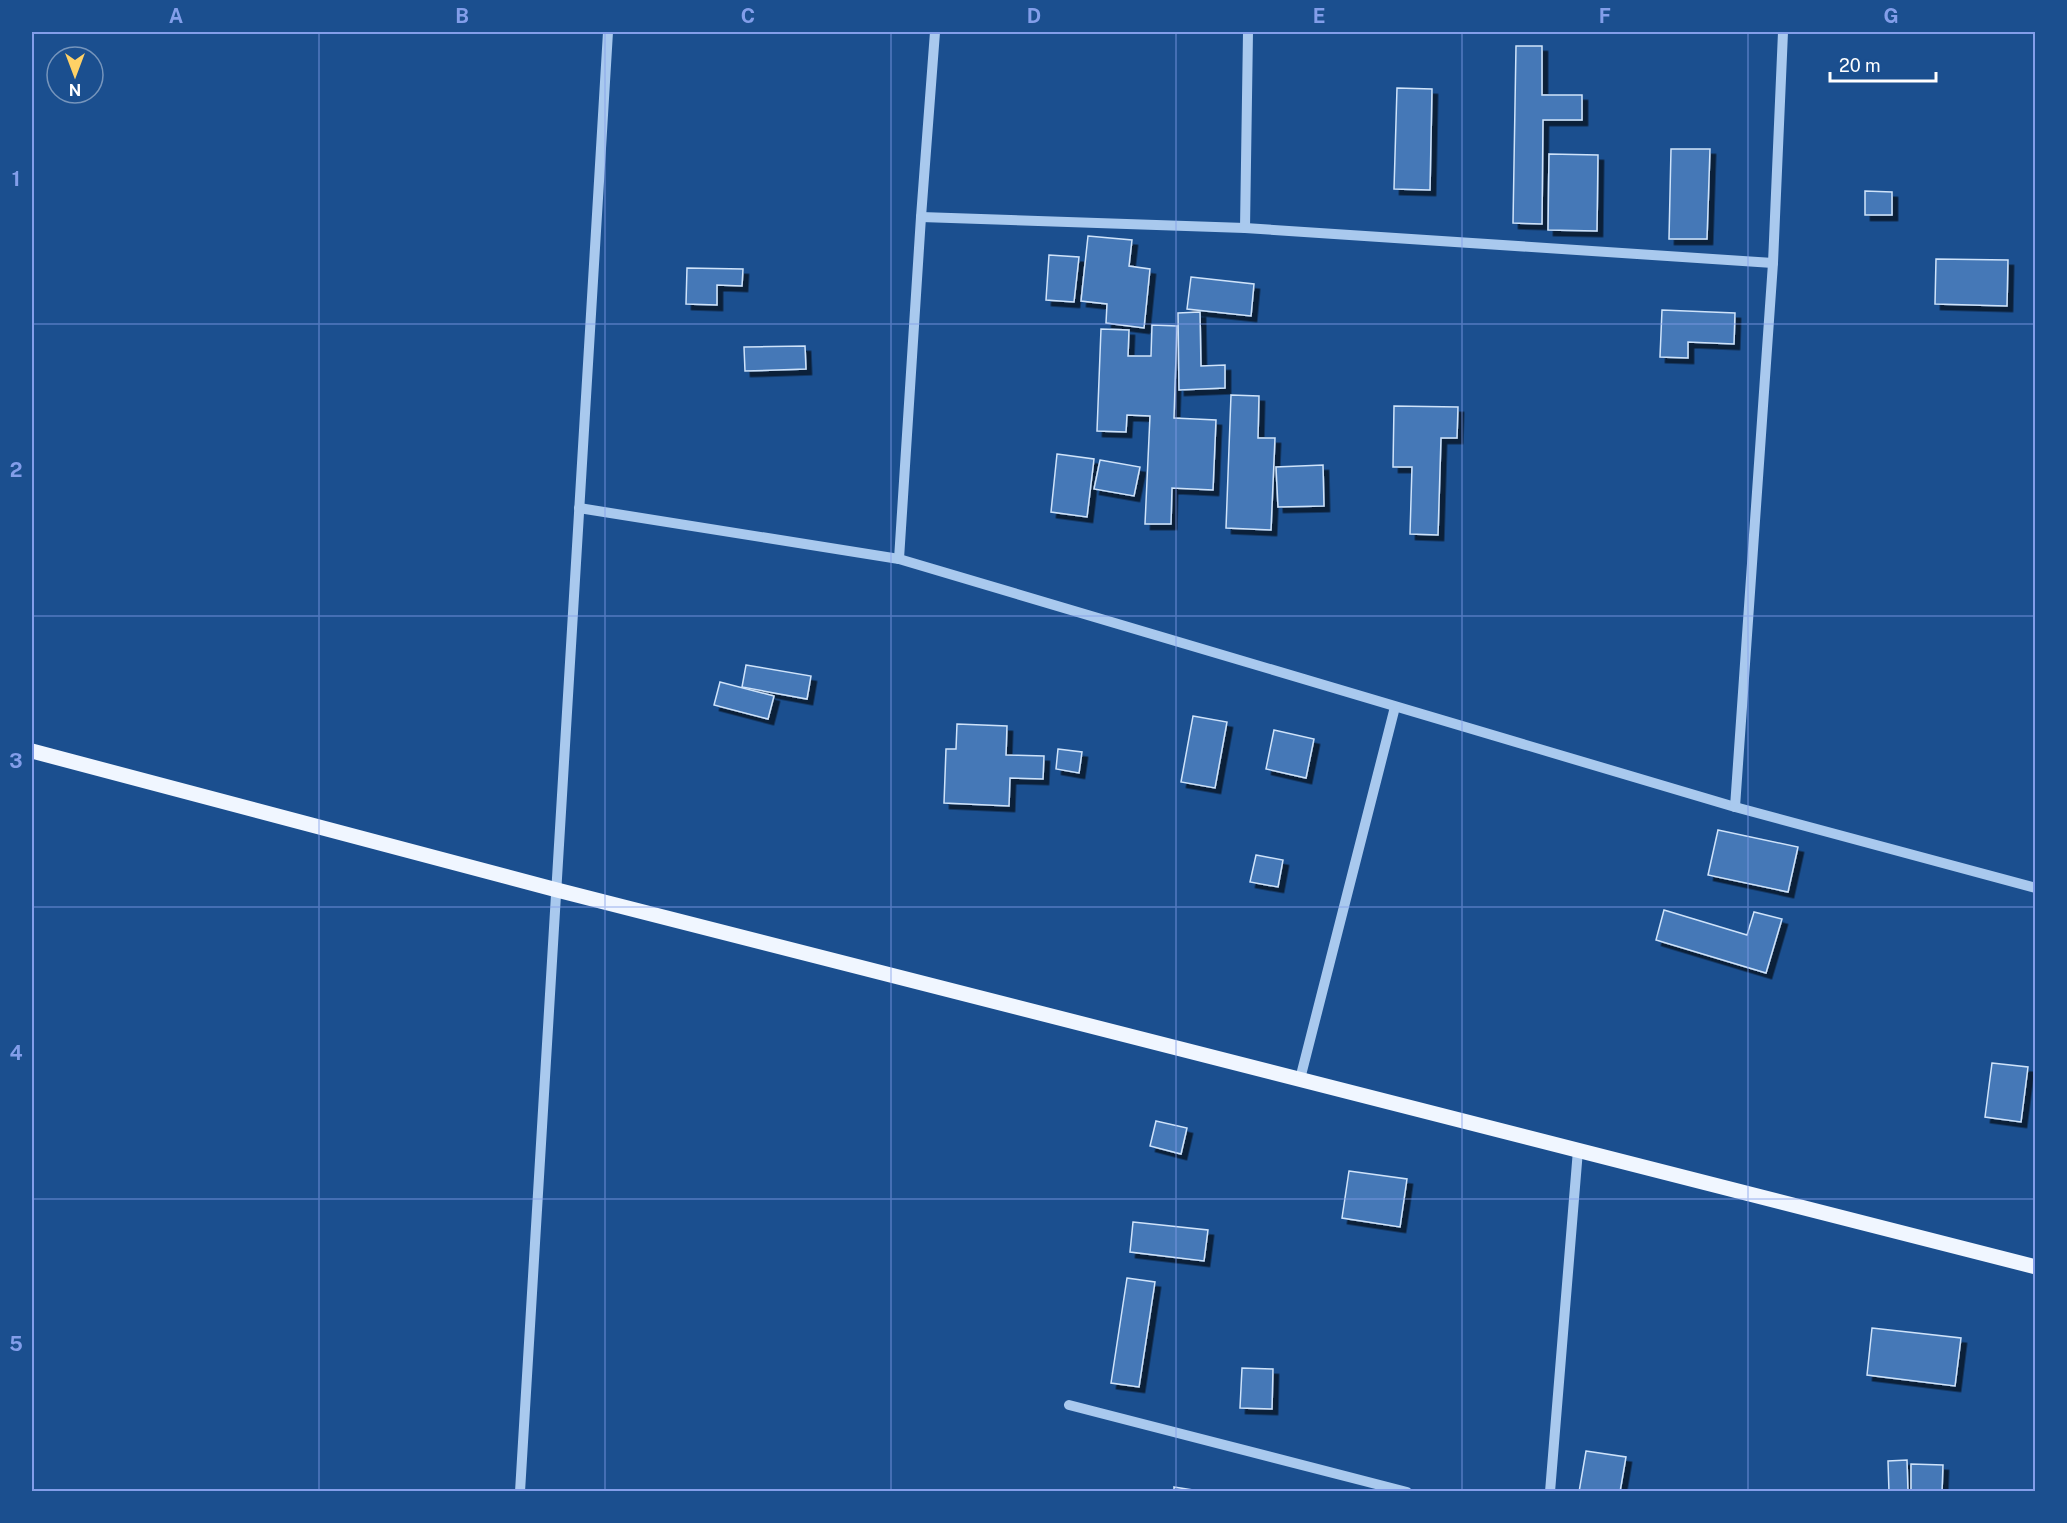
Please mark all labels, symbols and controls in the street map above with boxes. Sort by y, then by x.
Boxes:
text: A [169,4,183,28]
text: B [455,4,469,28]
text: C [741,4,755,28]
text: D [1027,4,1041,28]
text: E [1313,4,1325,28]
text: F [1599,4,1611,28]
text: G [1883,4,1899,28]
north arrow [45,45,105,105]
scale bar [1830,45,1936,83]
text: 20 m [1839,55,1881,76]
text: N [69,80,81,99]
text: 1 [12,167,20,191]
text: 2 [10,458,22,482]
text: 3 [9,749,23,773]
text: 4 [9,1041,23,1065]
text: 5 [9,1332,23,1356]

